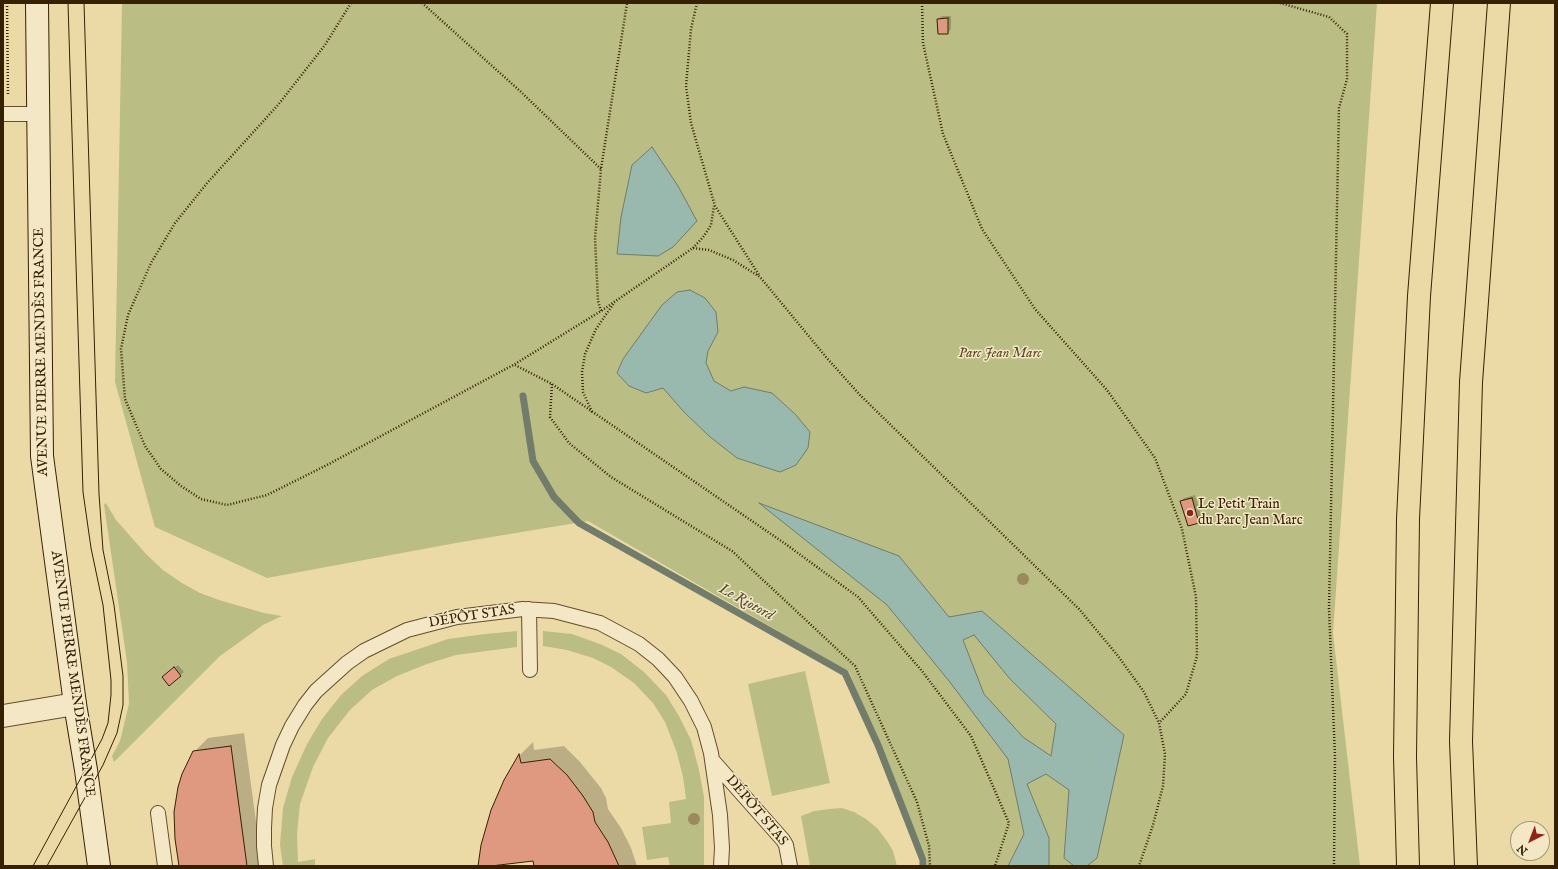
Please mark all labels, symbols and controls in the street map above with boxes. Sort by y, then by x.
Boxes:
street label: AVENUE PIERRE MENDÈS FRANCE [31,228,53,476]
park label: Parc Jean Marc [959,346,1041,362]
place label: Le Petit Train du Parc Jean Marc [1198,497,1303,530]
marker: Le Petit Train du Parc Jean Marc [1185,508,1195,518]
street label: AVENUE PIERRE MENDÈS FRANCE [46,550,98,798]
water label: Le Riotord [715,581,777,625]
street label: DÉPÔT STAS [428,602,516,632]
street label: DÉPÔT STAS [721,772,791,850]
north arrow [1510,821,1550,861]
text: N [1514,841,1531,858]

